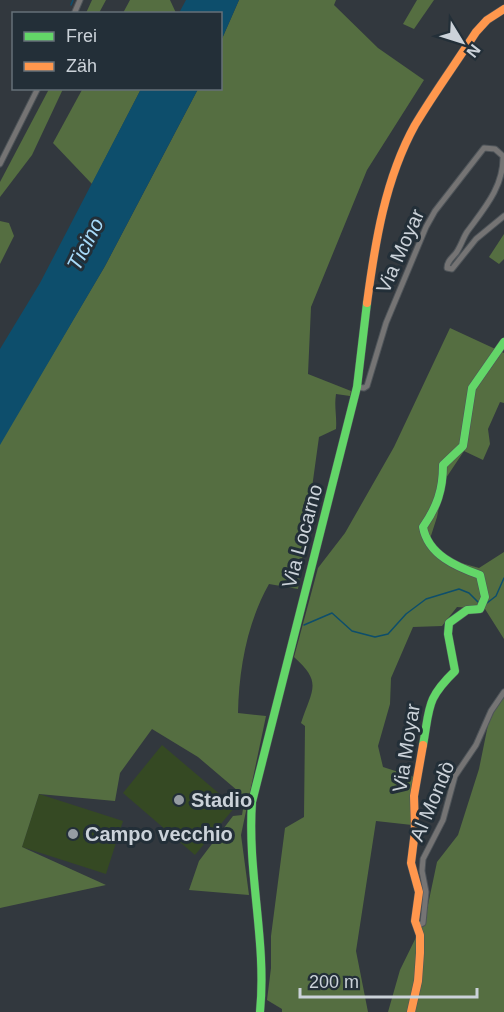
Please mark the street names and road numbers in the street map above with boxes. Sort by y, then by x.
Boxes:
street label: Via Moyar [372,205,428,296]
street label: Via Locarno [278,482,326,590]
street label: Via Moyar [388,702,424,794]
street label: Al Mondò [405,758,459,844]

